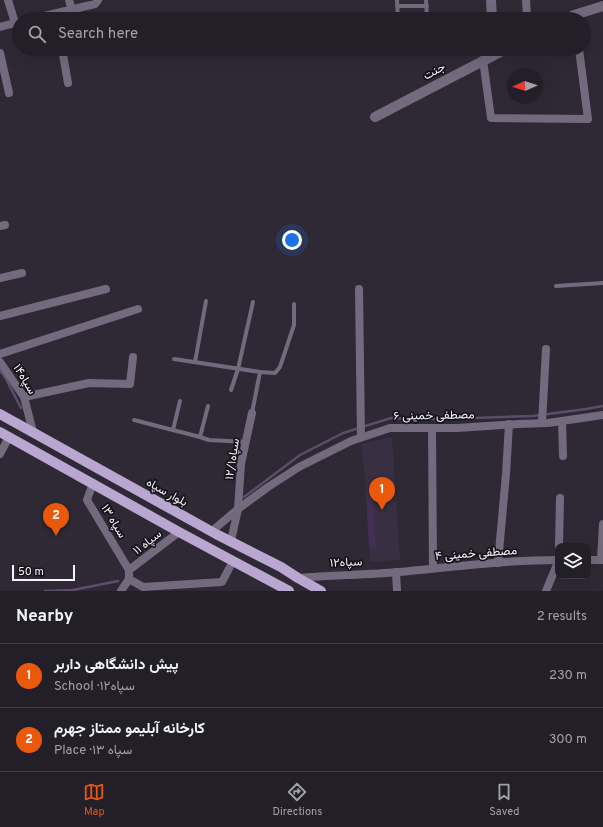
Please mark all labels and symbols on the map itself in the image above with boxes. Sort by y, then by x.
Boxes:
street label: جنت [420,59,448,84]
north arrow [507,68,543,104]
your location [282,230,302,250]
street label: سپاه۱۴ [9,361,39,398]
street label: مصطفی خمینی ۶ [393,407,475,425]
street label: سپاه۱۲/۱ [222,437,244,481]
street label: بلوار سپاه [143,475,190,511]
pin: 1 [369,477,395,510]
street label: سپاه ۱۳ [97,502,129,541]
pin: 2 [43,503,69,536]
street label: سپاه ۱۱ [130,527,165,559]
street label: مصطفی خمینی ۴ [435,543,518,565]
street label: سپاه۱۲ [330,554,363,572]
scale bar [12,563,75,582]

